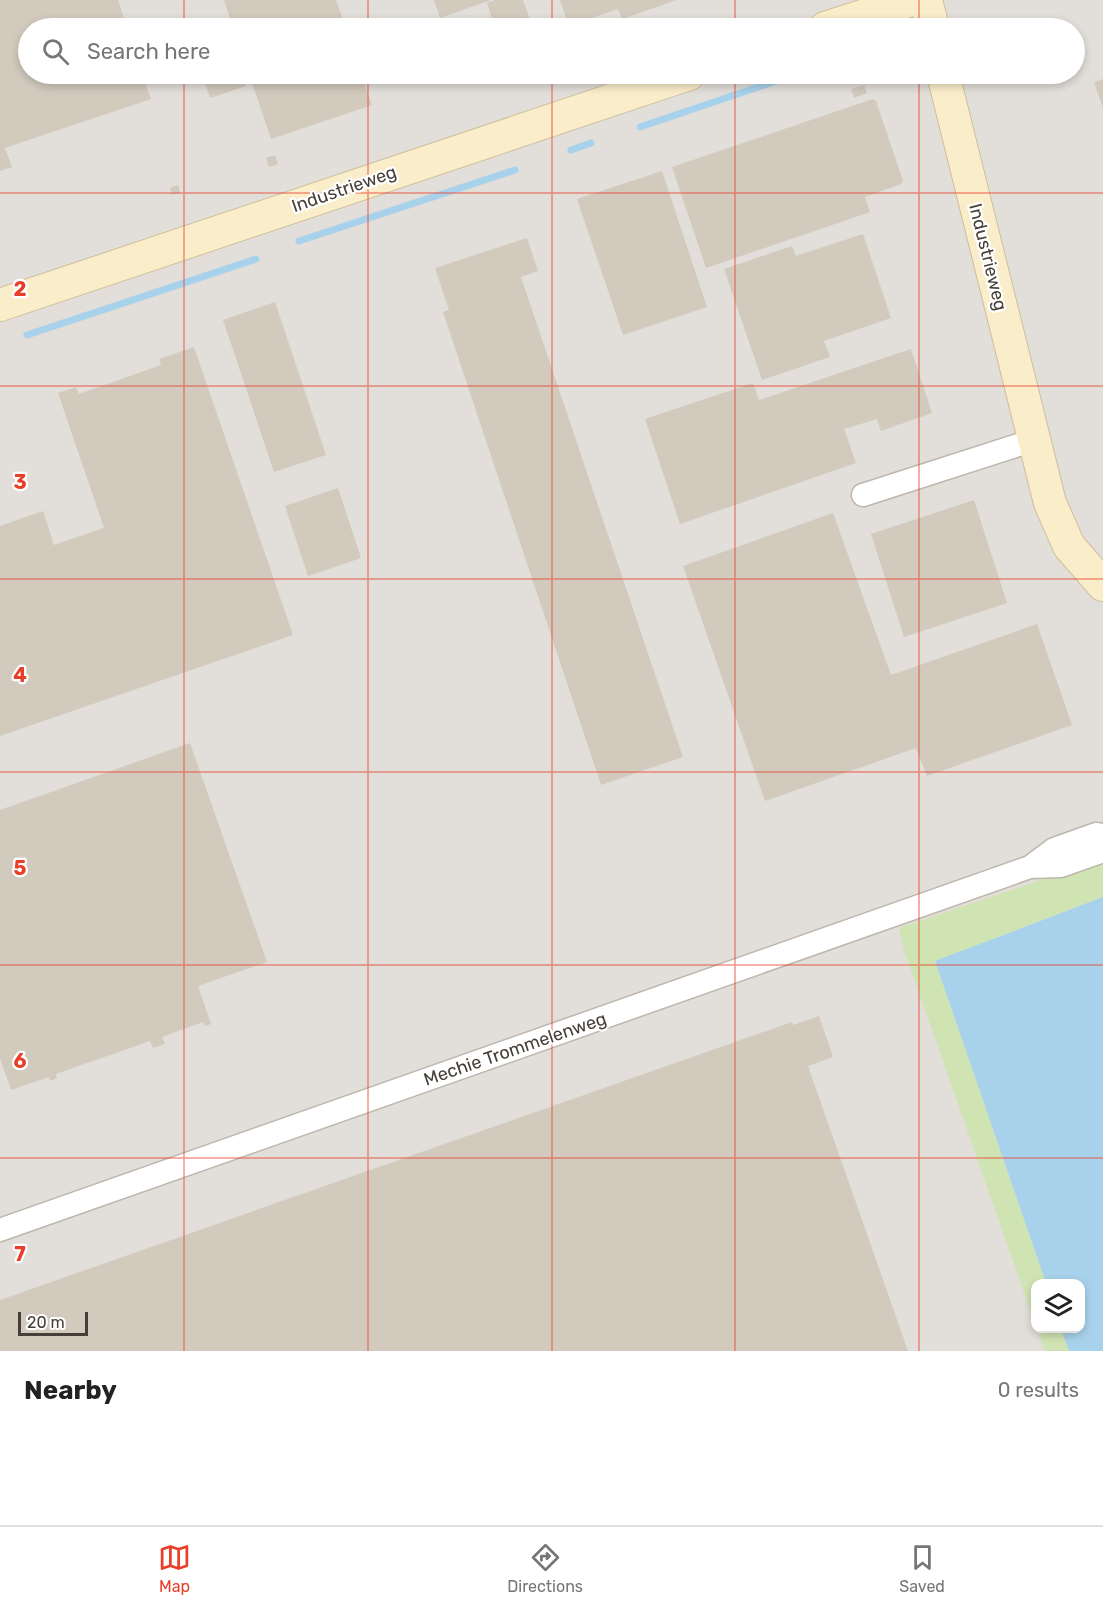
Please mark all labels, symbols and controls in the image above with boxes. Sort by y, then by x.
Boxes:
search box [18,18,1085,84]
icon: search [39,35,72,68]
text: Search here [87,38,210,65]
street label: Industrieweg [289,161,399,217]
street label: Industrieweg [964,201,1012,313]
text: 2 [14,277,27,301]
text: 3 [13,470,27,494]
text: 4 [13,663,27,687]
text: 5 [14,856,27,880]
street label: Mechie Trommelenweg [421,1007,609,1091]
text: 6 [13,1049,27,1073]
text: 7 [14,1242,26,1266]
map controls [1031,1279,1085,1333]
button: layers [1031,1279,1085,1333]
scale bar [18,1309,88,1336]
text: 20 m [27,1313,65,1332]
text: Nearby [24,1375,117,1406]
text: 0 results [998,1378,1079,1402]
tab: Map [158,1541,191,1596]
tab: Directions [507,1541,583,1596]
tab: Saved [899,1541,945,1596]

